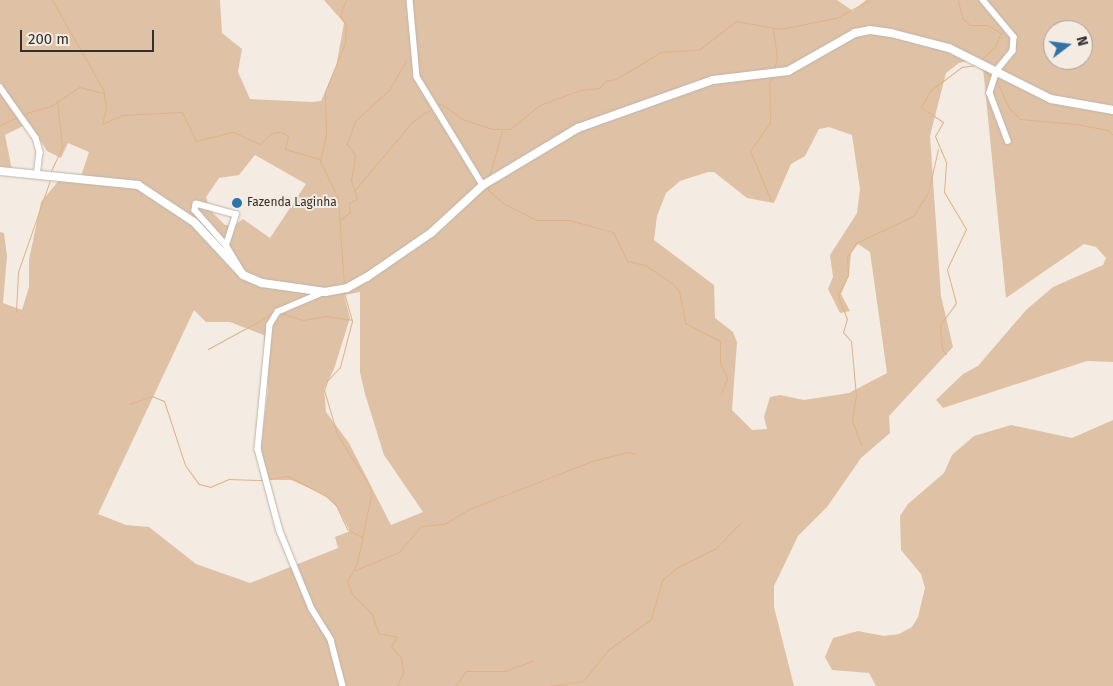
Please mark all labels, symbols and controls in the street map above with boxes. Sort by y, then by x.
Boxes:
scale bar [22,20,156,52]
north arrow [1043,20,1093,70]
text: 200 m [28,30,69,48]
text: N [1073,35,1091,48]
place label: Fazenda Laginha [247,196,337,210]
marker: Fazenda Laginha [231,197,243,209]

